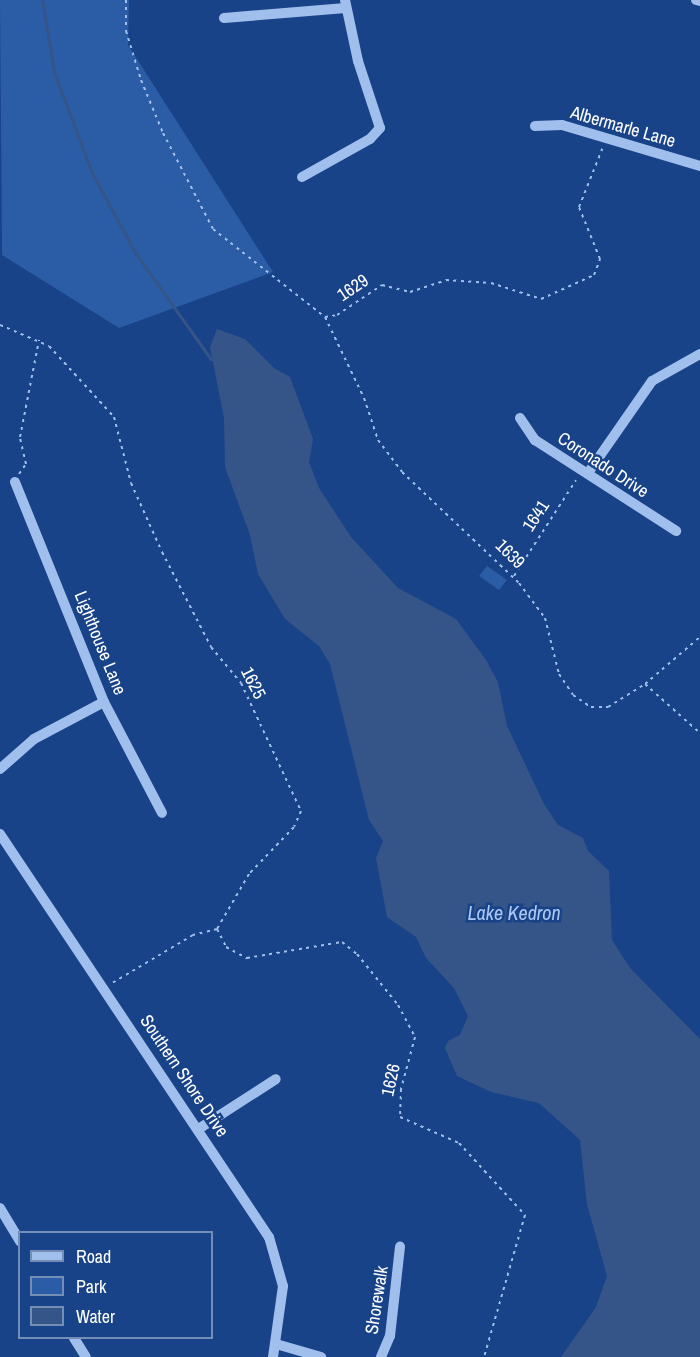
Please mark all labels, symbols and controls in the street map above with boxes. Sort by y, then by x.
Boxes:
street label: Albermarle Lane [568,102,678,152]
street label: 1629 [333,270,373,306]
street label: Coronado Drive [553,428,653,502]
street label: 1641 [518,496,554,536]
street label: 1639 [491,535,529,573]
street label: Lighthouse Lane [69,588,131,698]
street label: 1625 [236,663,270,703]
water label: Lake Kedron [468,900,560,924]
street label: Southern Shore Drive [135,1011,233,1141]
street label: 1626 [377,1062,405,1098]
legend [18,1231,213,1339]
text: Road [76,1244,111,1269]
street label: Shorewalk [361,1264,393,1336]
text: Park [76,1274,106,1299]
text: Water [76,1304,115,1329]

